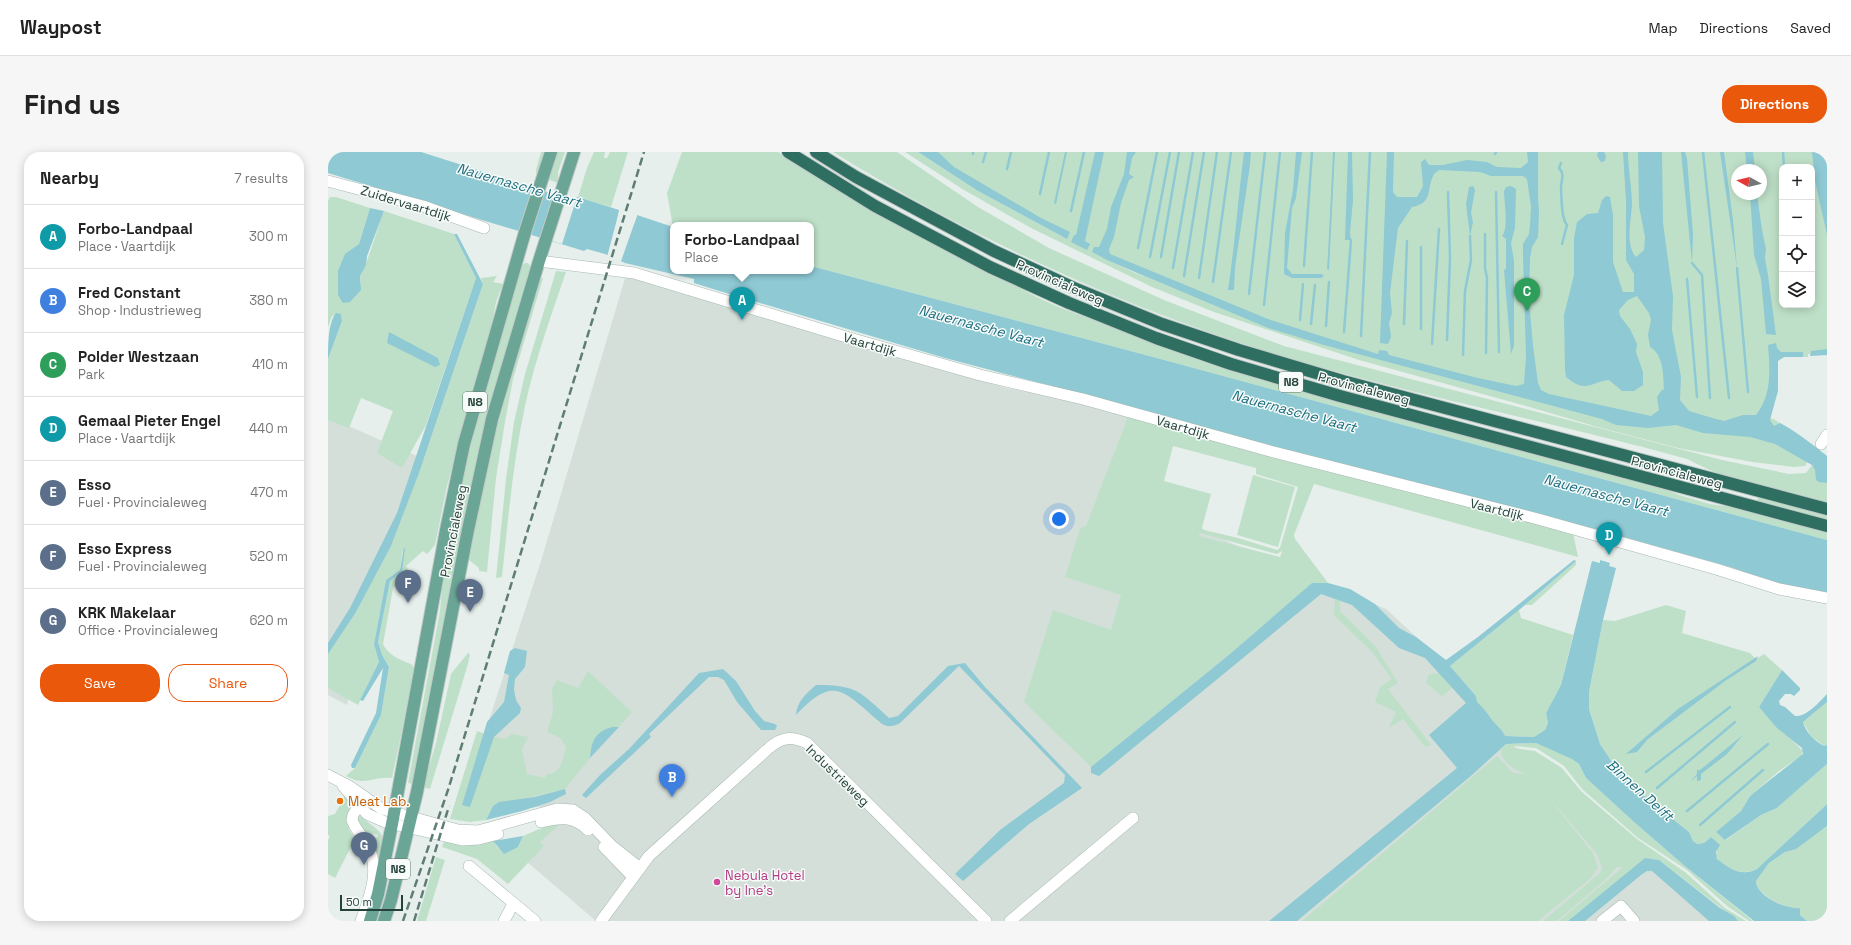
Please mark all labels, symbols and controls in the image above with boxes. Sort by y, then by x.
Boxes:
text: Waypost [20,15,102,40]
text: Map [1648,19,1678,37]
text: Directions [1700,19,1768,37]
text: Saved [1790,19,1831,37]
button: Directions [1722,85,1827,123]
text: Find us [24,86,121,122]
water label: Nauernasche Vaart [455,159,584,212]
north arrow [1731,164,1767,200]
map controls [1779,164,1815,308]
button: + [1779,164,1815,200]
text: Nearby [40,167,99,189]
text: 7 results [234,170,288,187]
street label: Zuidervaartdijk [359,182,453,225]
button: − [1779,200,1815,236]
text: Forbo-Landpaal [78,219,193,238]
popup [670,222,814,274]
text: A [49,228,57,245]
text: 300 m [249,228,288,245]
text: Forbo-Landpaal [685,230,799,249]
button: locate [1779,236,1815,272]
text: Place · Vaartdijk [78,238,176,255]
text: Place [685,249,718,266]
street label: Provincialeweg [1013,256,1106,309]
button: layers [1779,272,1815,308]
pin: C [1514,278,1540,311]
text: Fred Constant [78,283,181,302]
pin: A [729,287,755,320]
text: B [49,292,57,309]
text: 380 m [249,292,288,309]
water label: Nauernasche Vaart [917,301,1047,352]
text: Shop · Industrieweg [78,302,202,319]
street label: Vaartdijk [841,329,899,360]
text: Polder Westzaan [78,347,199,366]
text: C [49,356,57,373]
text: 410 m [252,356,288,373]
text: Park [78,366,105,383]
street label: Provincialeweg [1316,368,1411,409]
road number: N8 [1279,372,1303,392]
water label: Nauernasche Vaart [1230,386,1360,437]
road number: N8 [463,392,487,412]
text: Gemaal Pieter Engel [78,411,221,430]
street label: Vaartdijk [1154,412,1212,443]
text: D [49,420,57,437]
text: 440 m [249,420,288,437]
text: Place · Vaartdijk [78,430,176,447]
street label: Provincialeweg [1629,452,1724,493]
water label: Nauernasche Vaart [1542,470,1672,521]
text: Esso [78,475,111,494]
street label: Provincialeweg [436,483,471,579]
text: E [49,484,57,501]
text: 470 m [250,484,288,501]
text: Fuel · Provincialeweg [78,494,207,511]
street label: Vaartdijk [1468,495,1526,524]
your location [1049,509,1069,529]
pin: D [1596,522,1622,555]
text: Esso Express [78,539,172,558]
text: F [50,548,56,565]
text: 520 m [250,548,288,565]
text: Fuel · Provincialeweg [78,558,207,575]
pin: F [395,570,421,603]
pin: E [457,579,483,612]
text: KRK Makelaar [78,603,176,622]
text: G [49,612,57,629]
text: 620 m [249,612,288,629]
text: Office · Provincialeweg [78,622,218,639]
button: Save [40,664,160,702]
button: Share [168,664,288,702]
street label: Industrieweg [802,741,873,810]
water label: Binnen Delft [1603,755,1678,826]
pin: B [659,764,685,797]
place label: Meat Lab. [348,793,409,810]
marker: Meat Lab. [335,796,345,806]
pin: G [351,832,377,865]
road number: N8 [386,859,410,879]
place label: Nebula Hotel by Ine's [725,867,805,899]
marker: Nebula Hotel by Ine's [712,877,722,887]
scale bar [340,893,403,912]
text: 50 m [346,895,372,909]

